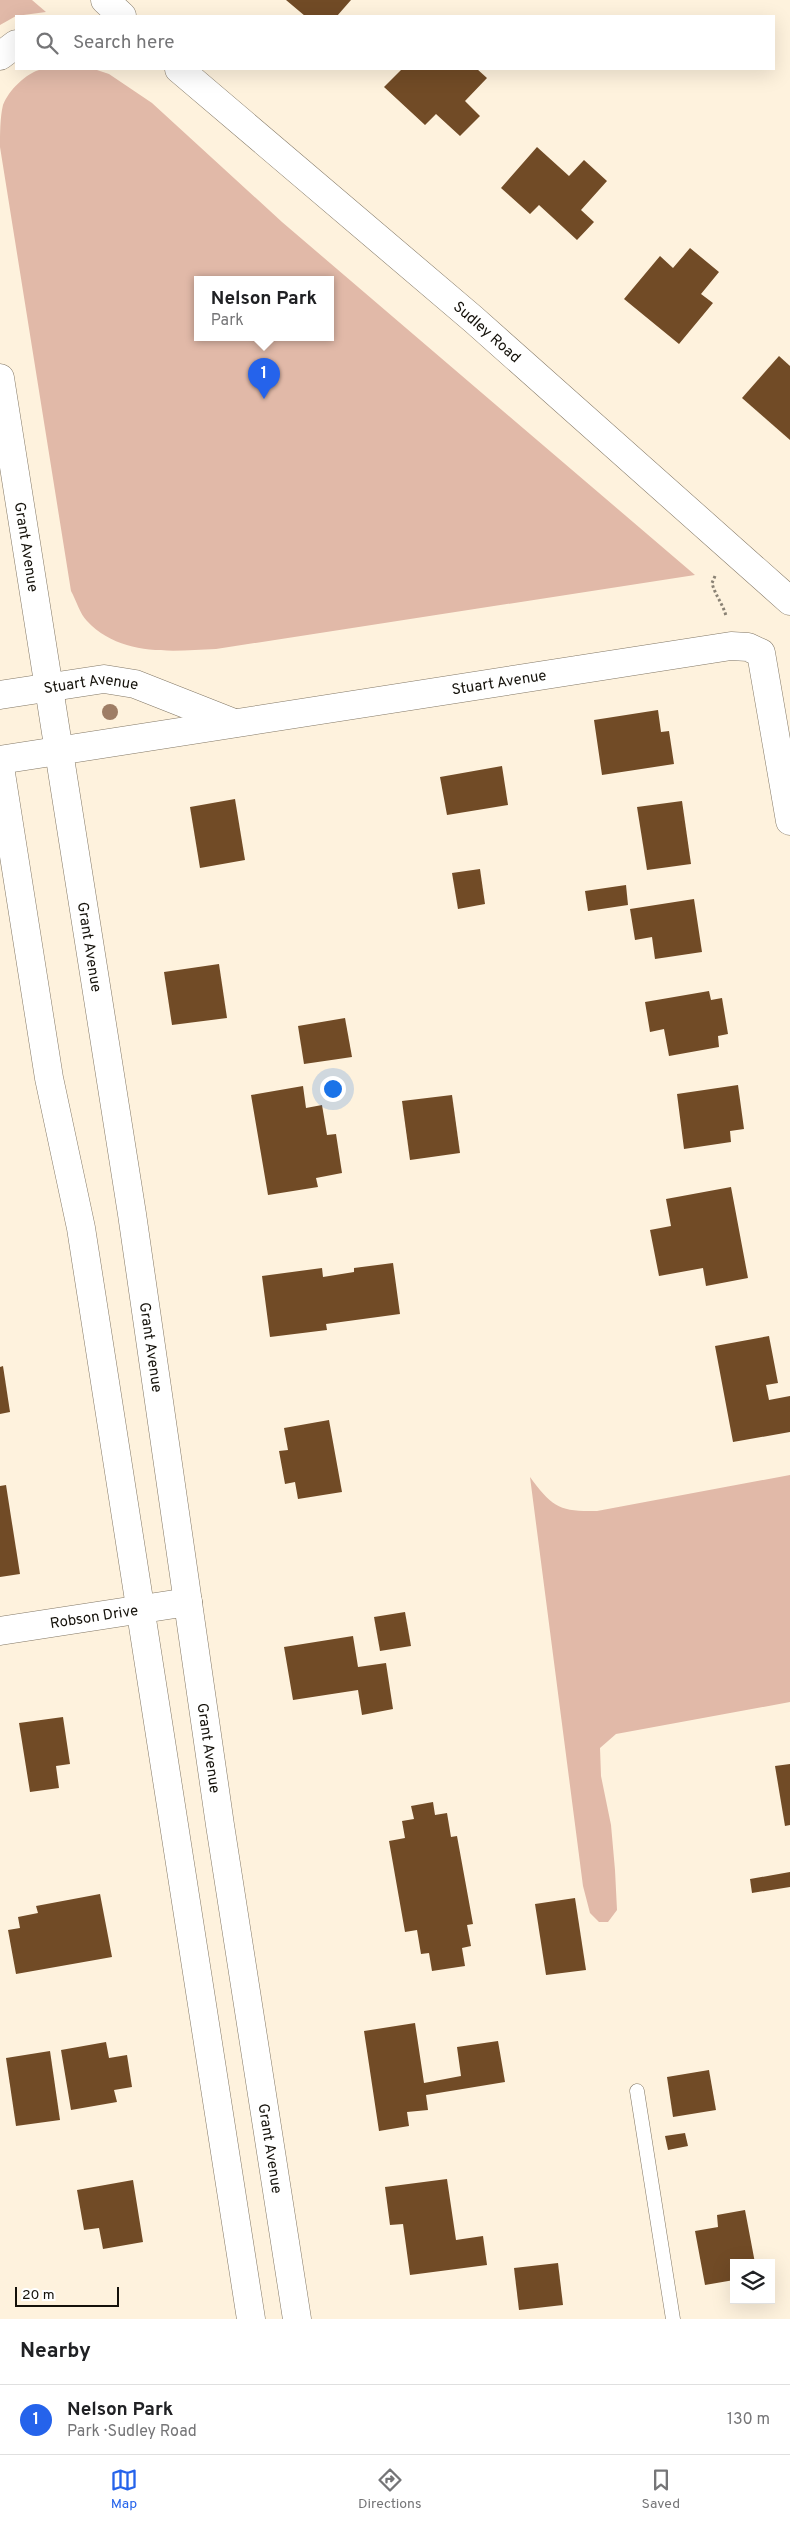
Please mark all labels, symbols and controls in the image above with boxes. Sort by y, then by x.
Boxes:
search box [15,15,775,70]
icon: search [33,29,61,57]
text: Search here [73,31,175,55]
popup [194,276,334,341]
text: Nelson Park [211,287,317,311]
street label: Sudley Road [449,298,524,368]
text: Park [211,311,244,331]
pin: 1 [248,358,280,399]
street label: Grant Avenue [9,501,42,594]
street label: Stuart Avenue [450,667,548,700]
street label: Stuart Avenue [42,671,139,699]
street label: Grant Avenue [72,901,105,994]
your location [320,1076,346,1102]
street label: Grant Avenue [134,1301,166,1394]
street label: Robson Drive [49,1602,140,1634]
street label: Grant Avenue [192,1702,223,1795]
street label: Grant Avenue [253,2102,285,2195]
map controls [730,2259,775,2304]
button: layers [730,2259,775,2304]
scale bar [15,2284,119,2307]
text: 20 m [22,2287,55,2304]
text: Nearby [20,2338,91,2365]
text: Nelson Park [67,2398,173,2422]
text: 1 [33,2410,39,2430]
text: 130 m [727,2410,770,2430]
text: Park · Sudley Road [67,2422,197,2442]
tab: Map [110,2466,138,2513]
tab: Directions [358,2466,422,2513]
tab: Saved [642,2466,680,2513]

